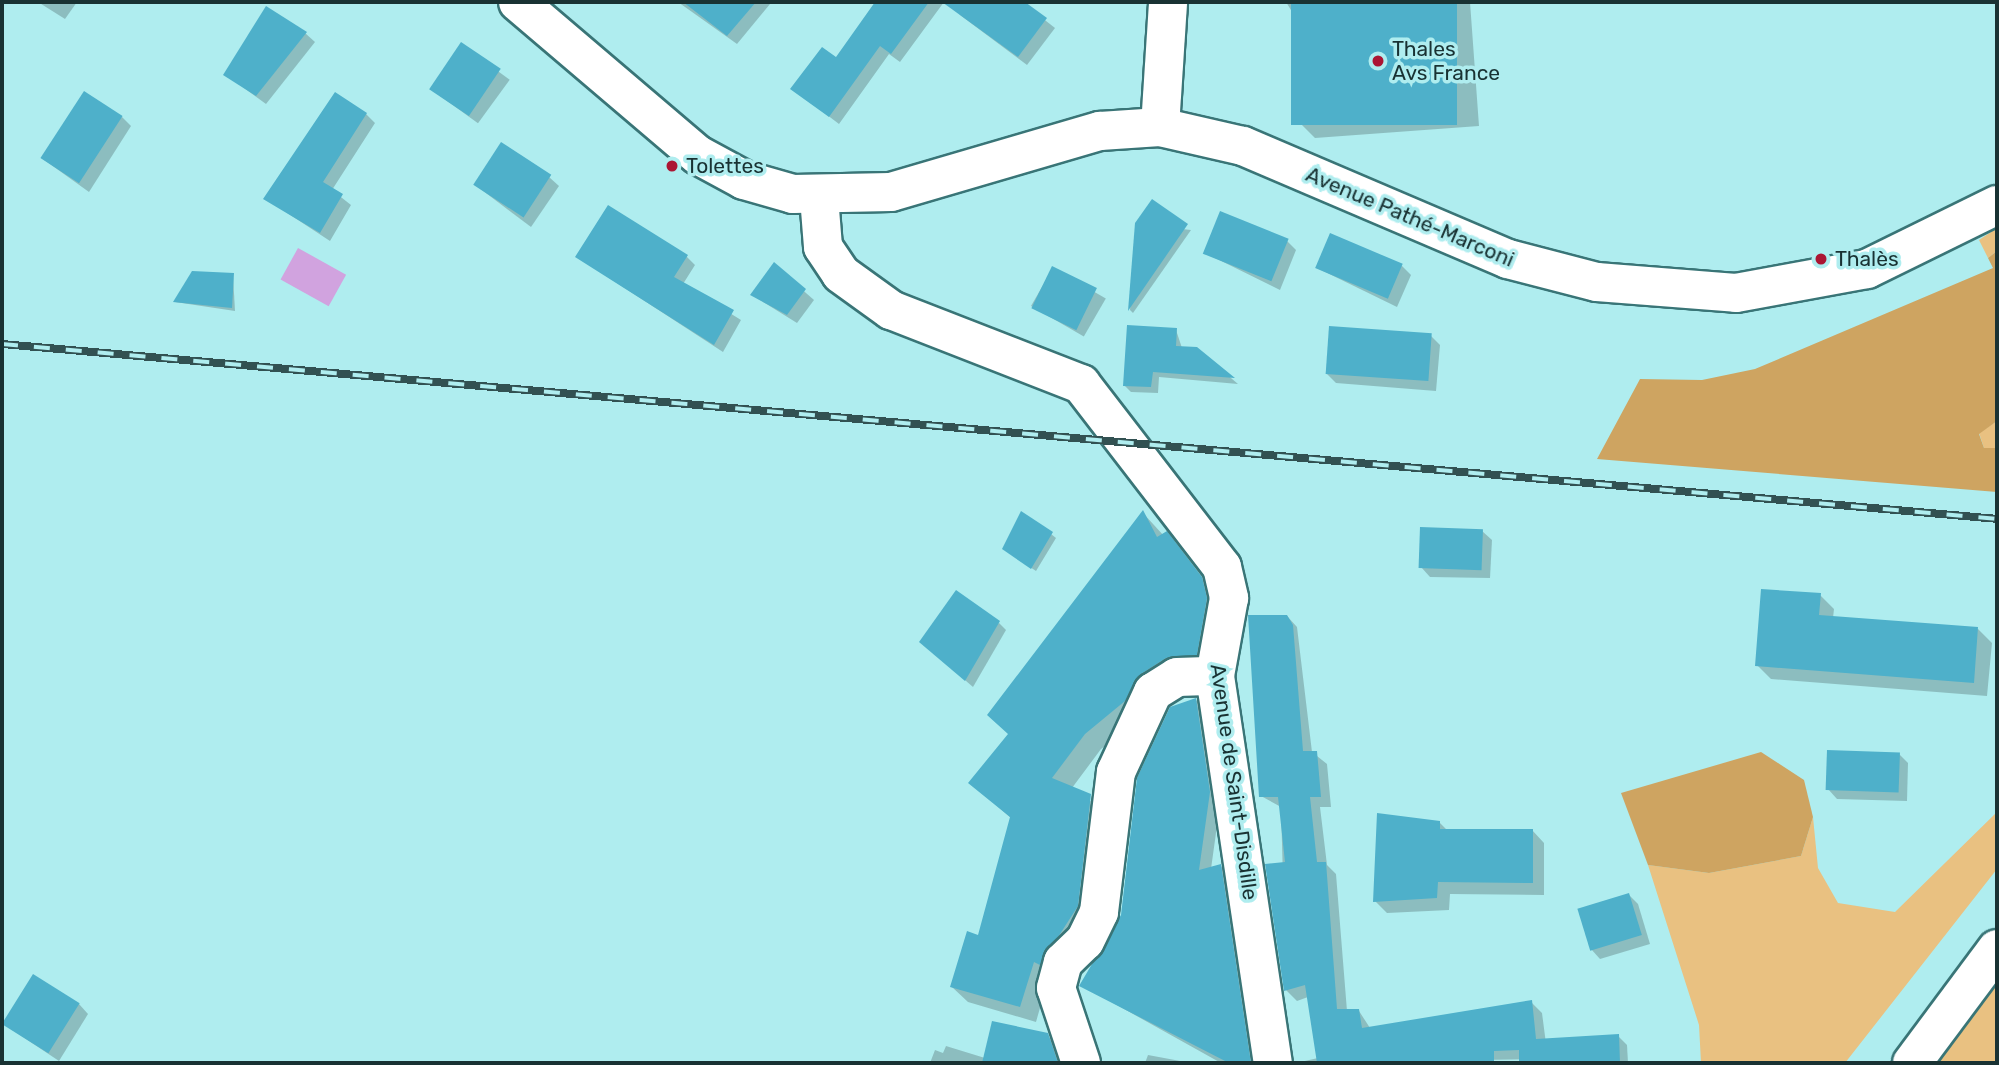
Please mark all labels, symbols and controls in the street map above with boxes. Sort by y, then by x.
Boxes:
place label: Thales Avs France [1392,36,1500,86]
marker: Thales Avs France [1370,53,1386,69]
place label: Tolettes [686,153,764,179]
marker: Tolettes [664,158,680,174]
street label: Avenue Pathé-Marconi [1302,162,1518,272]
place label: Thalès [1835,246,1899,272]
marker: Thalès [1813,251,1829,267]
street label: Avenue de Saint-Disdille [1205,662,1263,902]

